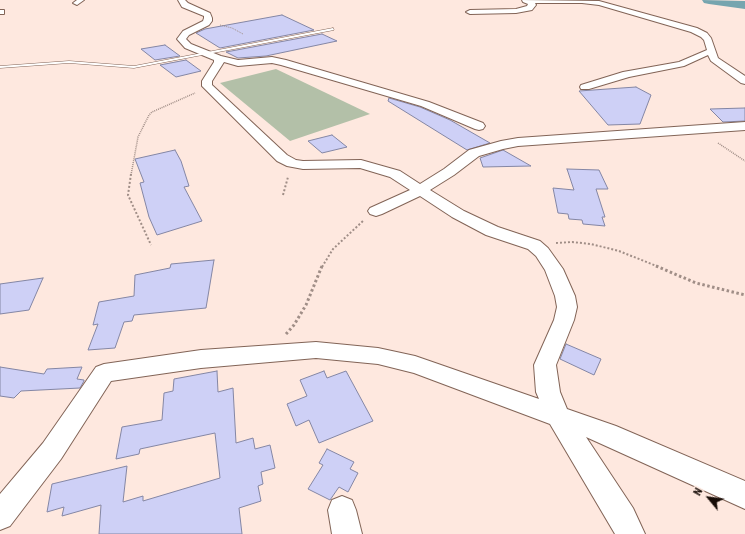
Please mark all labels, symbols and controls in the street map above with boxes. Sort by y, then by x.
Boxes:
north arrow [689,478,729,518]
text: N [691,486,705,498]

